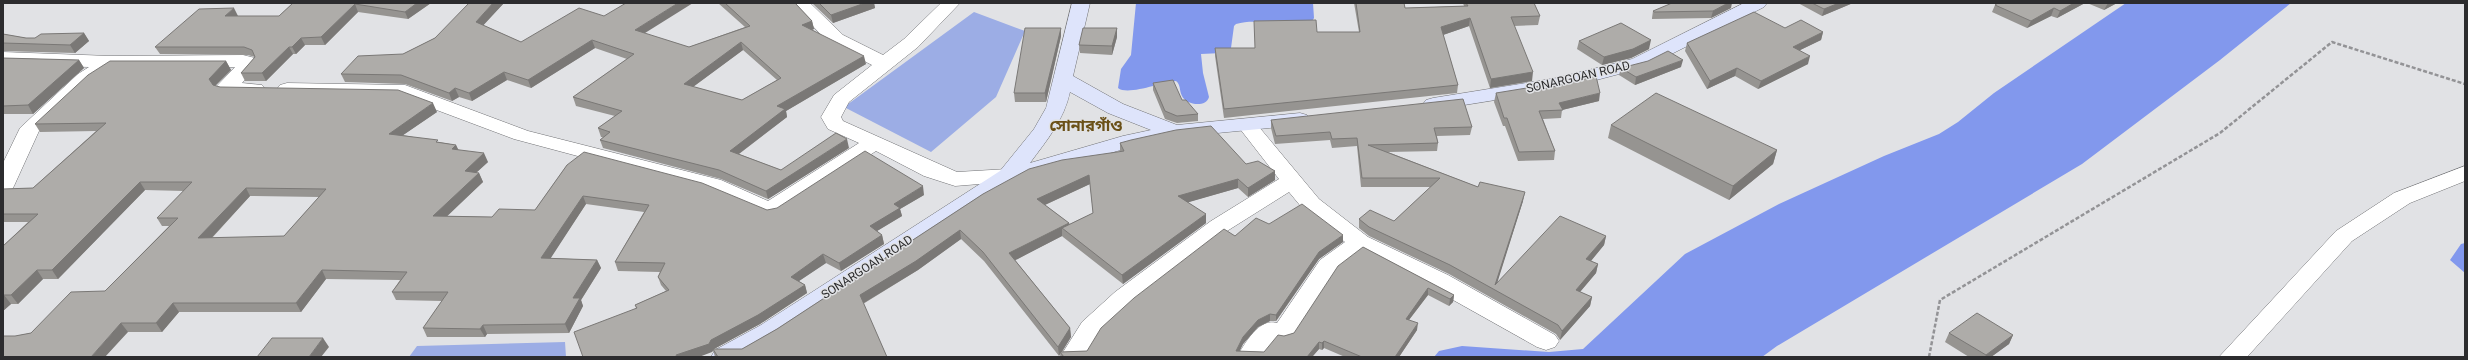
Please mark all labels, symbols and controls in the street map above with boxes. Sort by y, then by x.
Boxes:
street label: SONARGOAN ROAD [1525,58,1631,96]
district label: সোনারগাঁও [1049,116,1123,135]
street label: SONARGOAN ROAD [819,232,915,302]

